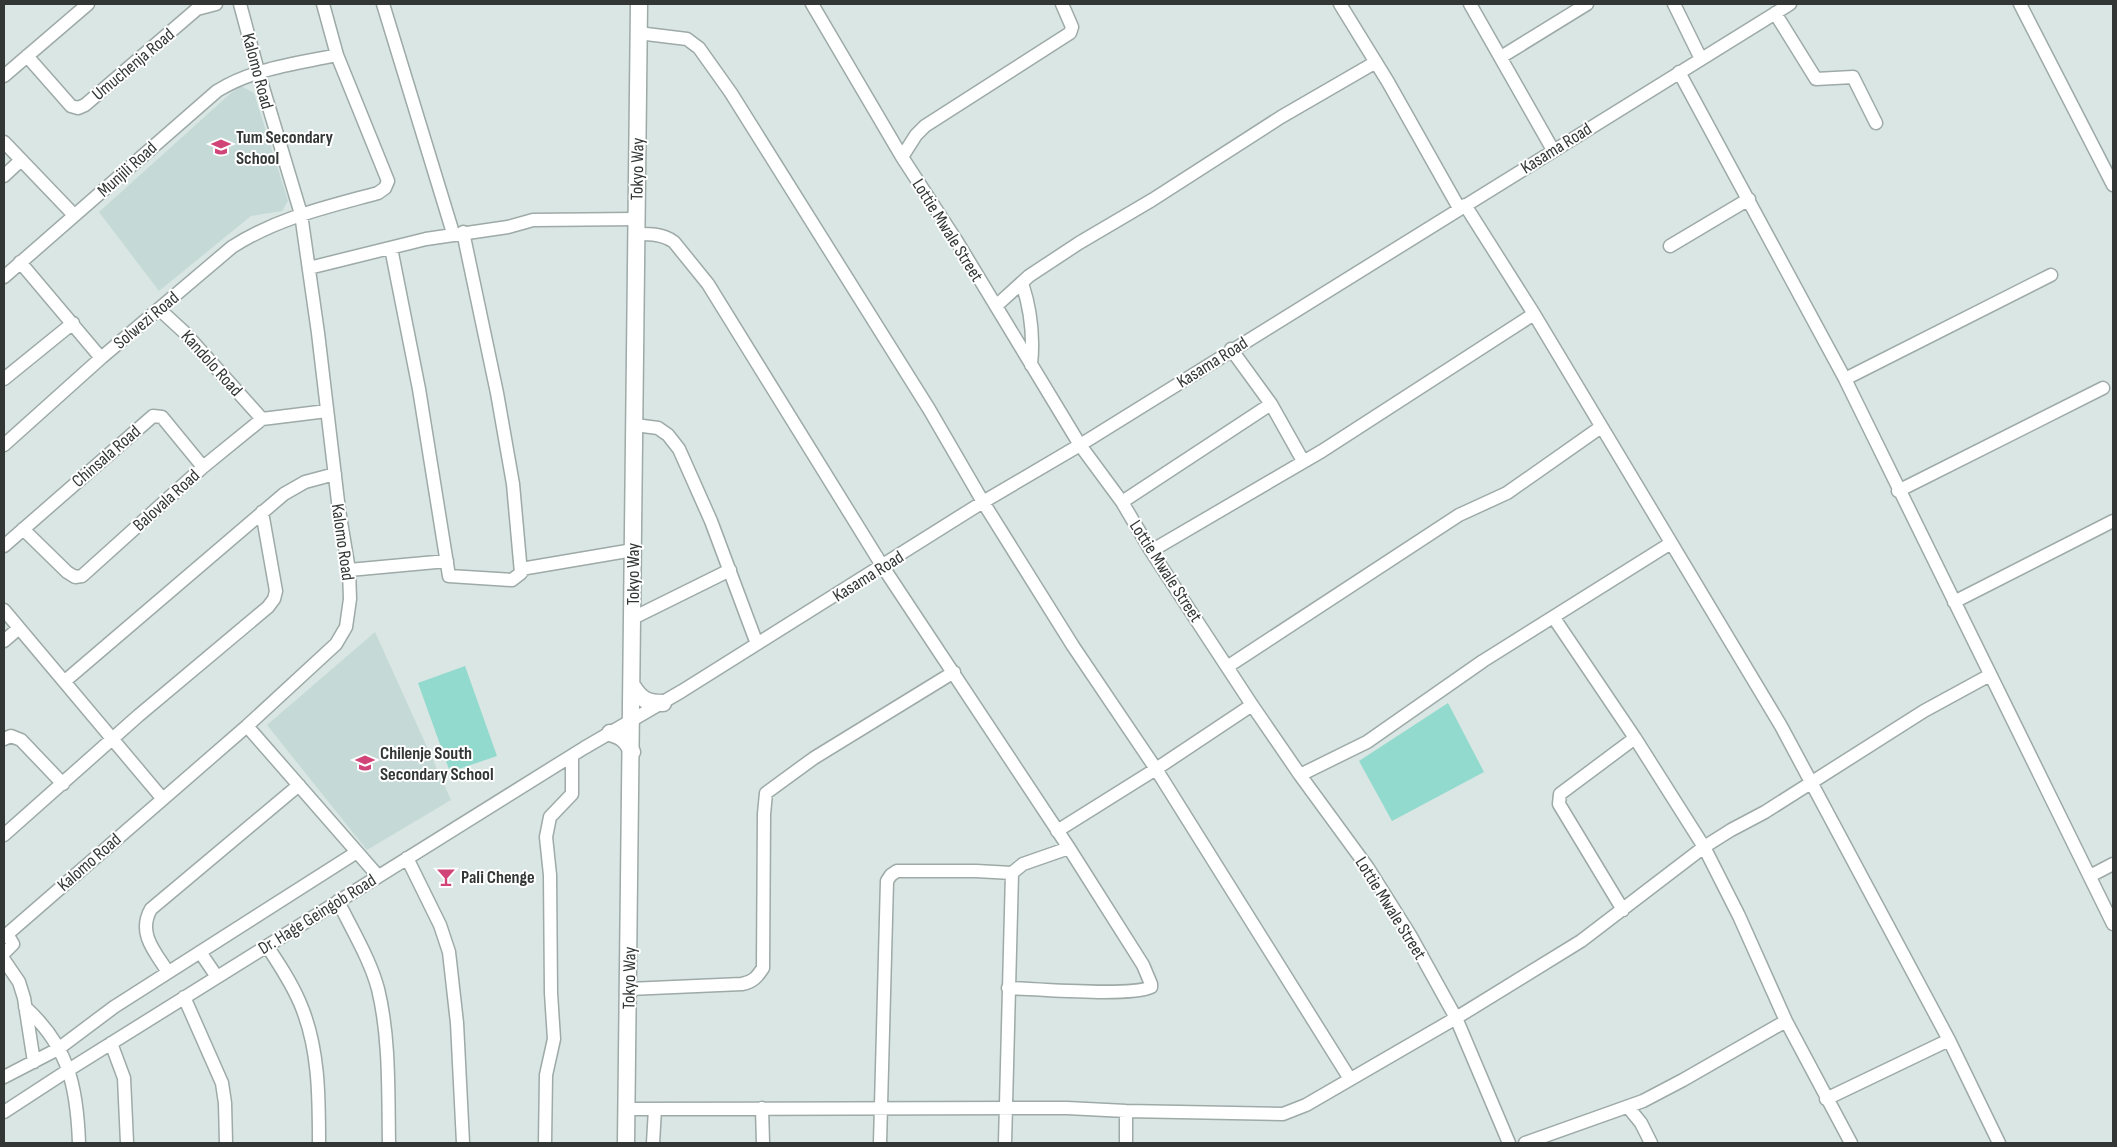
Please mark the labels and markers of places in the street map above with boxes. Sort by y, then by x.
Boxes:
place label: Tum Secondary School [236,127,334,169]
school or university icon: Tum Secondary School [210,136,232,158]
place label: Chilenje South Secondary School [380,743,494,785]
school or university icon: Chilenje South Secondary School [354,752,376,774]
bar icon: Pali Chenge [435,866,457,888]
place label: Pali Chenge [461,867,535,888]

